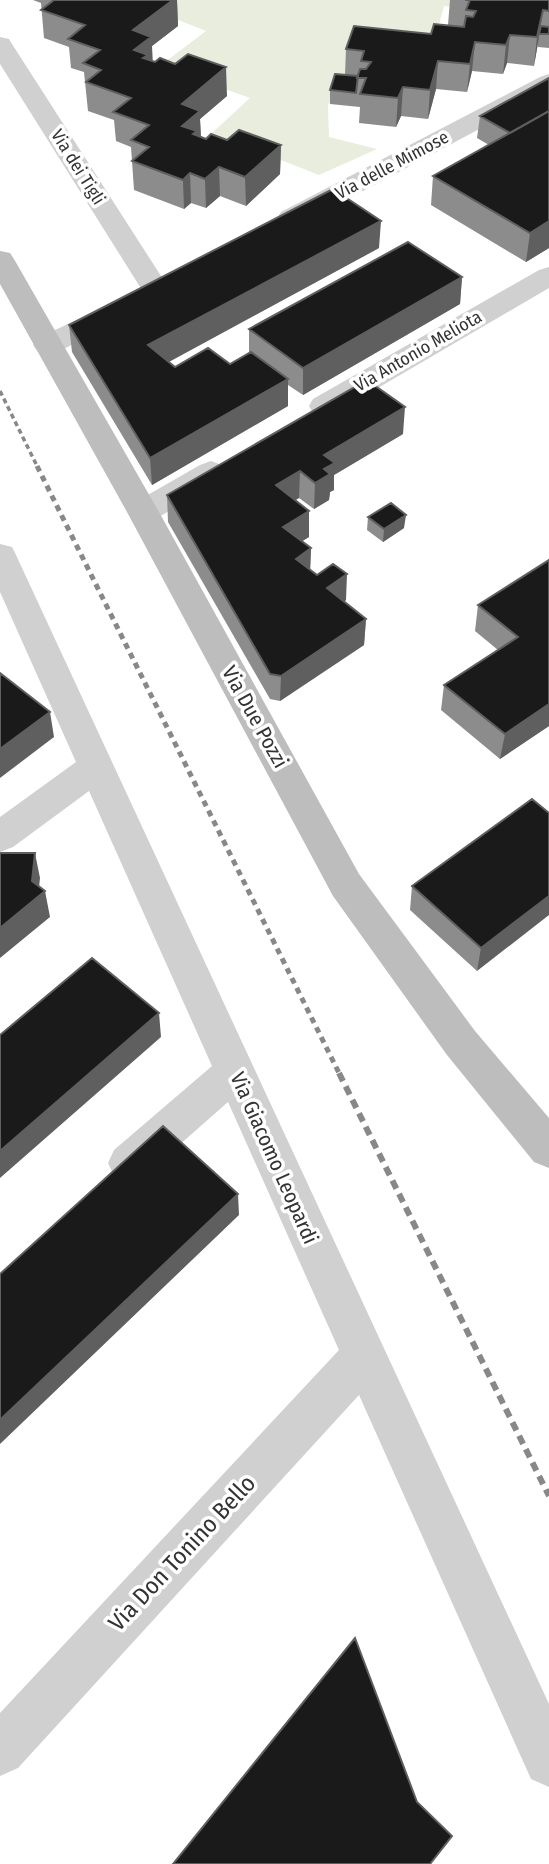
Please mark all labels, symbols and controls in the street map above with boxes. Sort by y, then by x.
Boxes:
street label: Via dei Tigli [46,125,110,209]
street label: Via delle Mimose [332,126,452,204]
street label: Via Antonio Meliota [350,306,486,396]
street label: Via Due Pozzi [216,661,294,773]
street label: Via Giacomo Leopardi [224,1068,324,1248]
street label: Via Don Tonino Bello [103,1469,261,1637]

